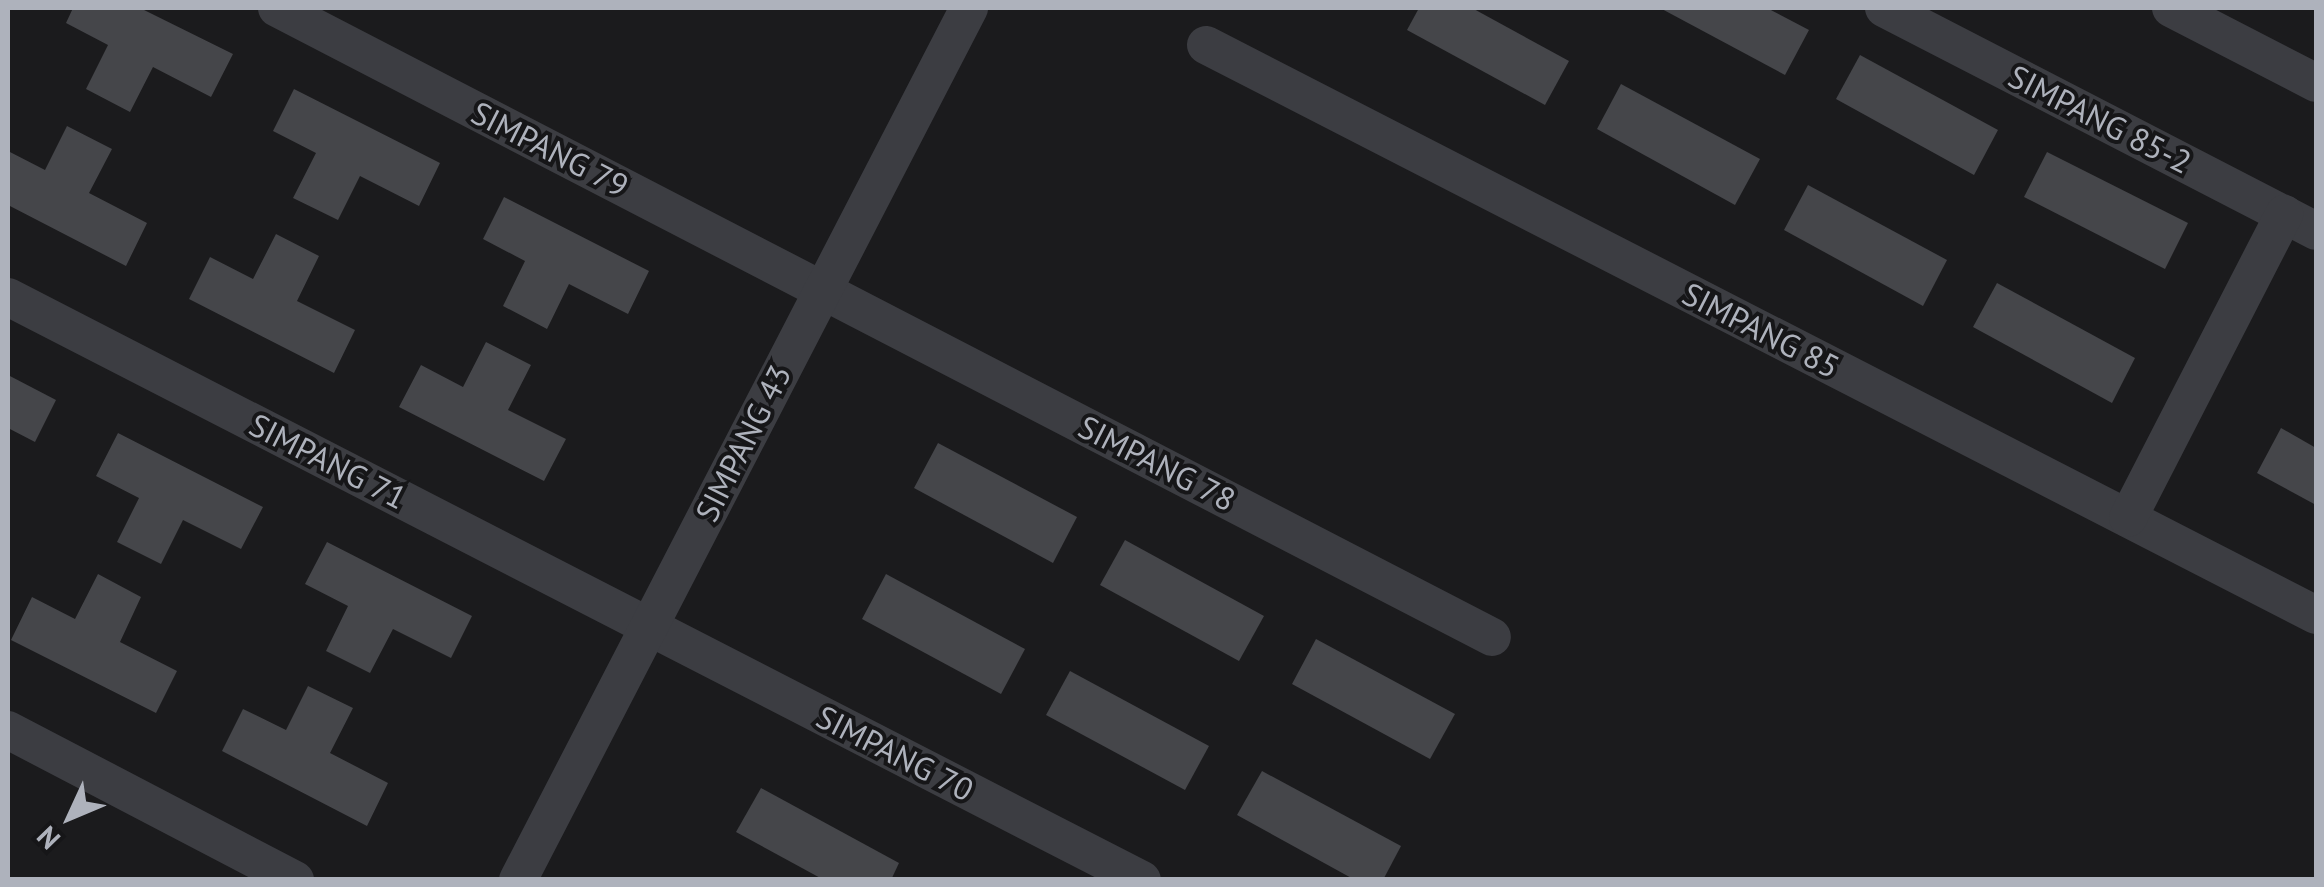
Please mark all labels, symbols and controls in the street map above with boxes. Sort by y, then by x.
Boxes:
street label: SIMPANG 85-2 [2002,57,2198,181]
street label: SIMPANG 79 [465,93,635,205]
street label: SIMPANG 85 [1676,274,1846,386]
street label: SIMPANG 43 [687,358,799,528]
street label: SIMPANG 71 [243,405,413,517]
street label: SIMPANG 78 [1072,407,1242,519]
street label: SIMPANG 70 [810,697,980,809]
north arrow [20,767,120,867]
text: N [28,819,68,858]

